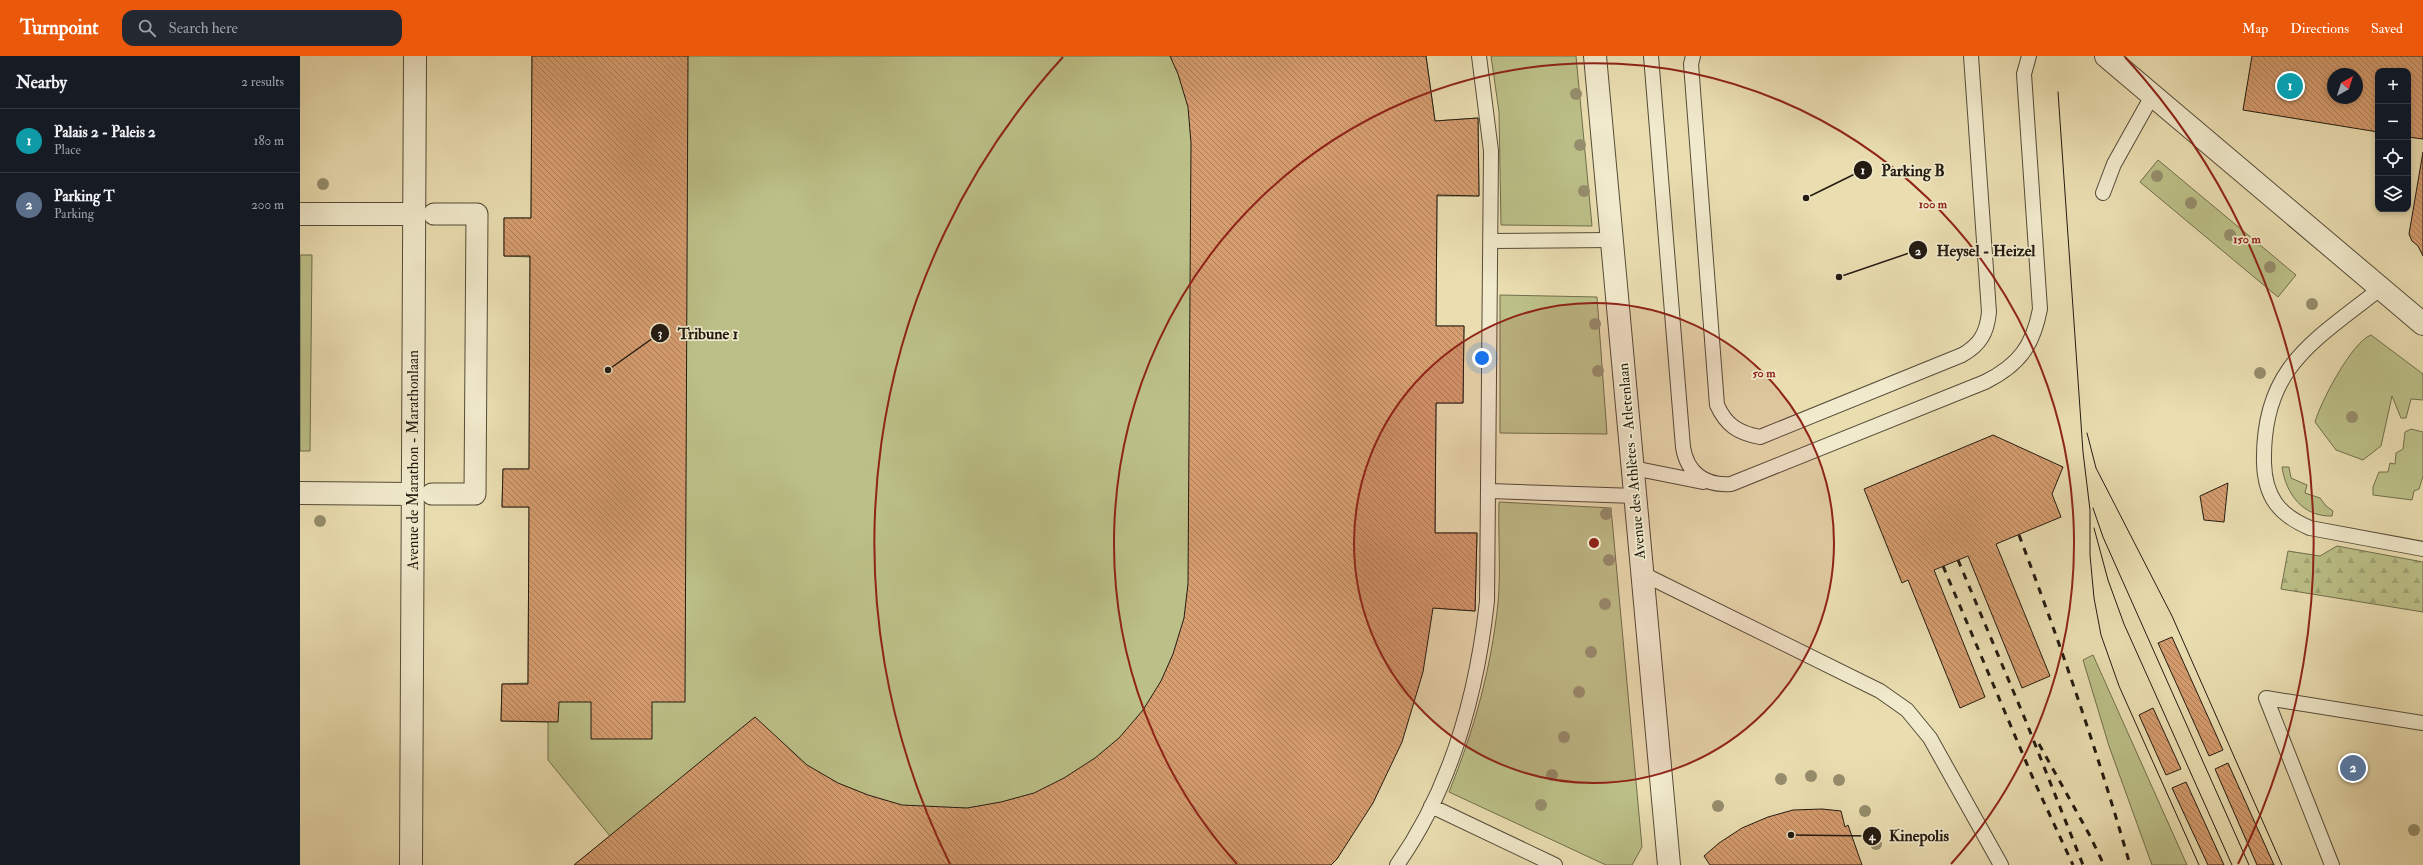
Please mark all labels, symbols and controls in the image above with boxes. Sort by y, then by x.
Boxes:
search box [122,10,402,46]
text: Turnpoint [20,16,98,40]
icon: search [136,17,158,39]
text: Search here [168,19,238,38]
text: Map [2242,20,2268,37]
text: Directions [2290,20,2349,37]
text: Saved [2371,20,2403,37]
north arrow [2327,68,2363,104]
map controls [2375,68,2411,212]
button: + [2375,68,2411,104]
pin: 1 [2277,71,2303,101]
text: Nearby [16,72,67,93]
text: 2 results [241,74,284,90]
button: − [2375,104,2411,140]
text: Palais 2 - Paleis 2 [54,123,156,142]
text: 1 [27,133,31,149]
text: 180 m [254,133,284,149]
button: locate [2375,140,2411,176]
text: Place [54,142,81,158]
callout: Parking B [1853,156,1953,184]
text: Parking B [1881,161,1945,182]
text: 1 [1861,163,1865,178]
button: layers [2375,176,2411,212]
text: Parking T [54,187,115,206]
text: 2 [26,197,32,213]
text: 200 m [251,197,284,213]
text: 100 m [1919,197,1948,212]
text: Parking [54,206,94,222]
text: 150 m [2233,232,2261,247]
callout: Heysel - Heizel [1908,236,2043,264]
text: Heysel - Heizel [1937,241,2036,262]
text: 2 [1915,244,1921,259]
callout: Tribune 1 [650,319,746,347]
text: Tribune 1 [677,324,738,344]
text: 3 [658,326,663,341]
your location [1472,348,1492,368]
street label: Avenue de Marathon - Marathonlaan [404,350,423,571]
street label: Avenue des Athlètes - Atletenlaan [1614,362,1650,561]
text: 50 m [1752,366,1776,381]
centre of rings [1587,536,1601,550]
pin: 2 [2340,753,2366,783]
callout: Kinepolis [1862,822,1957,850]
text: Kinepolis [1889,826,1949,847]
text: 4 [1868,829,1877,844]

